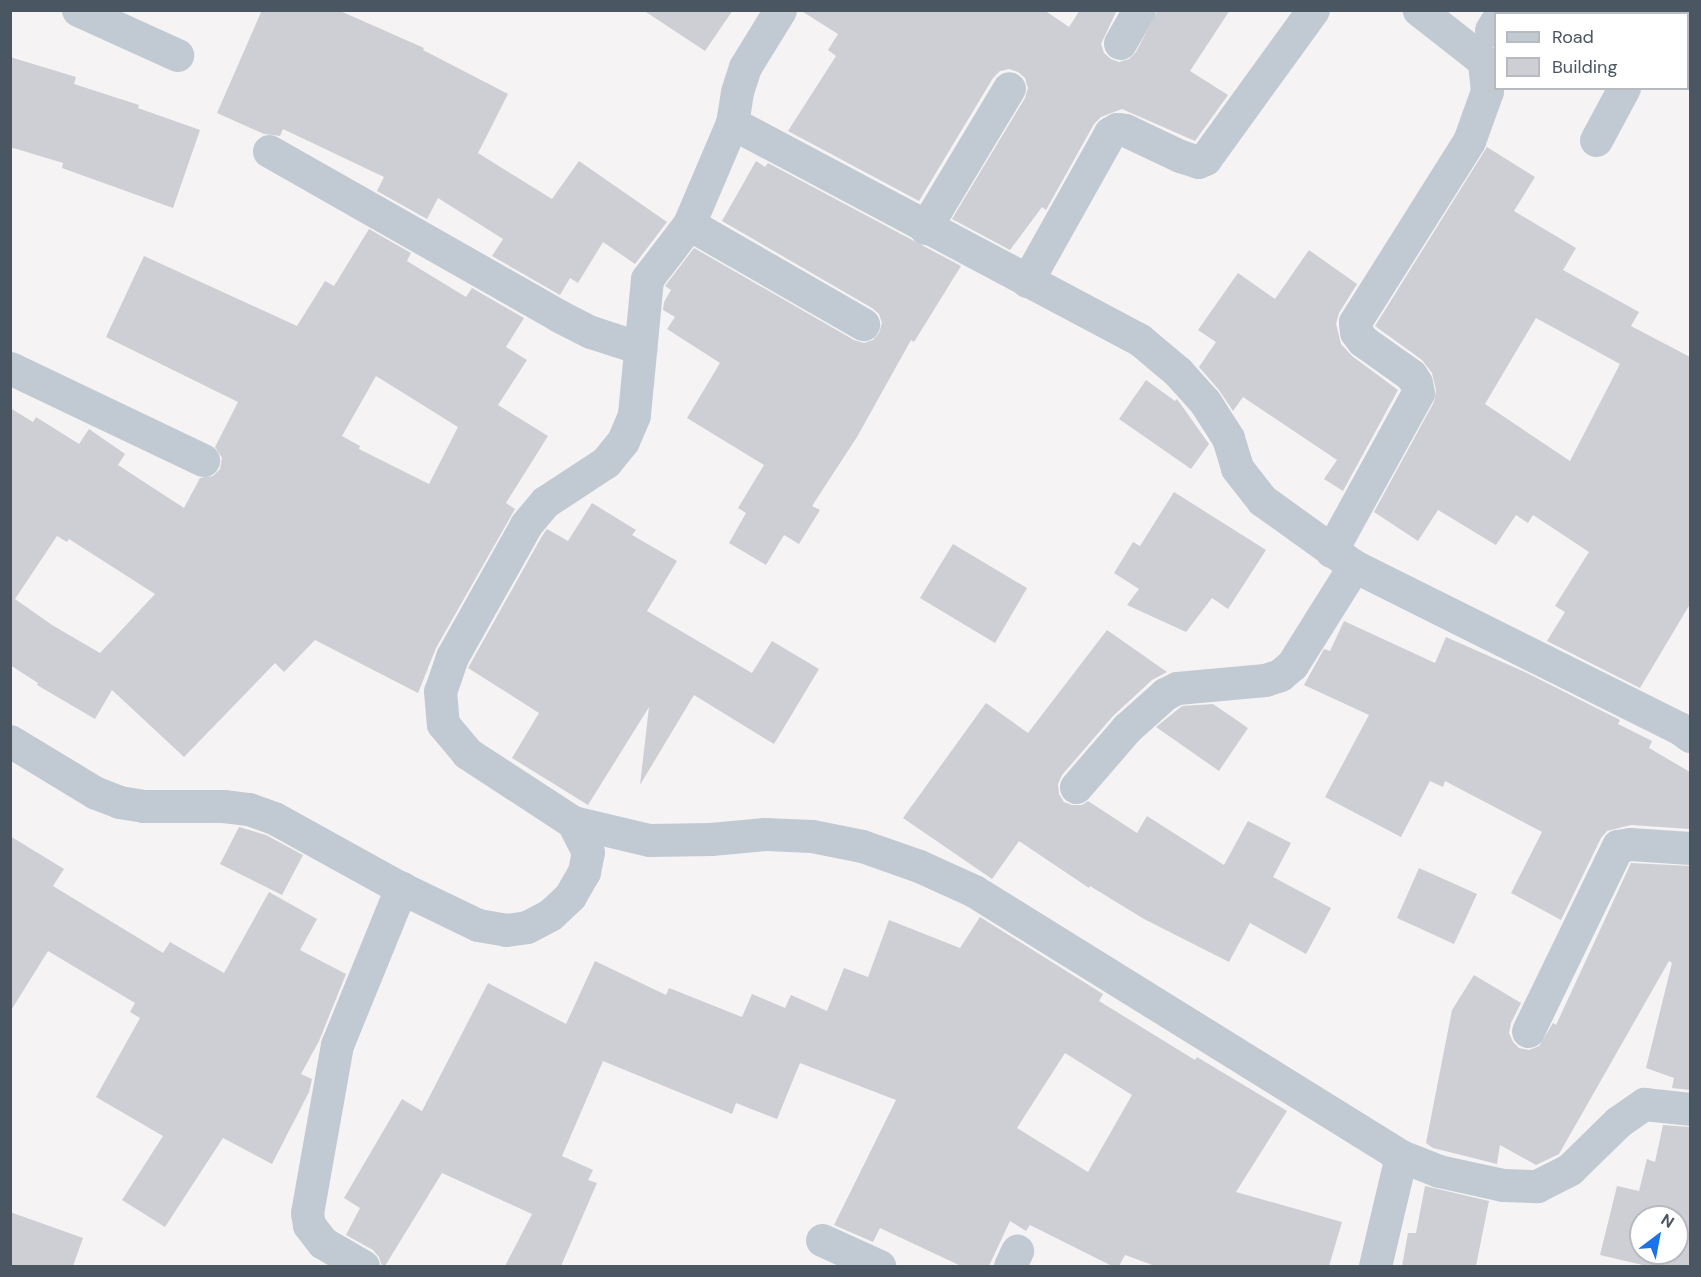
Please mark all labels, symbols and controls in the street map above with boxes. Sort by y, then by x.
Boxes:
legend [1494,12,1689,90]
text: Road [1552,25,1594,49]
text: Building [1552,55,1617,79]
north arrow [1629,1205,1689,1265]
text: N [1657,1209,1678,1233]

